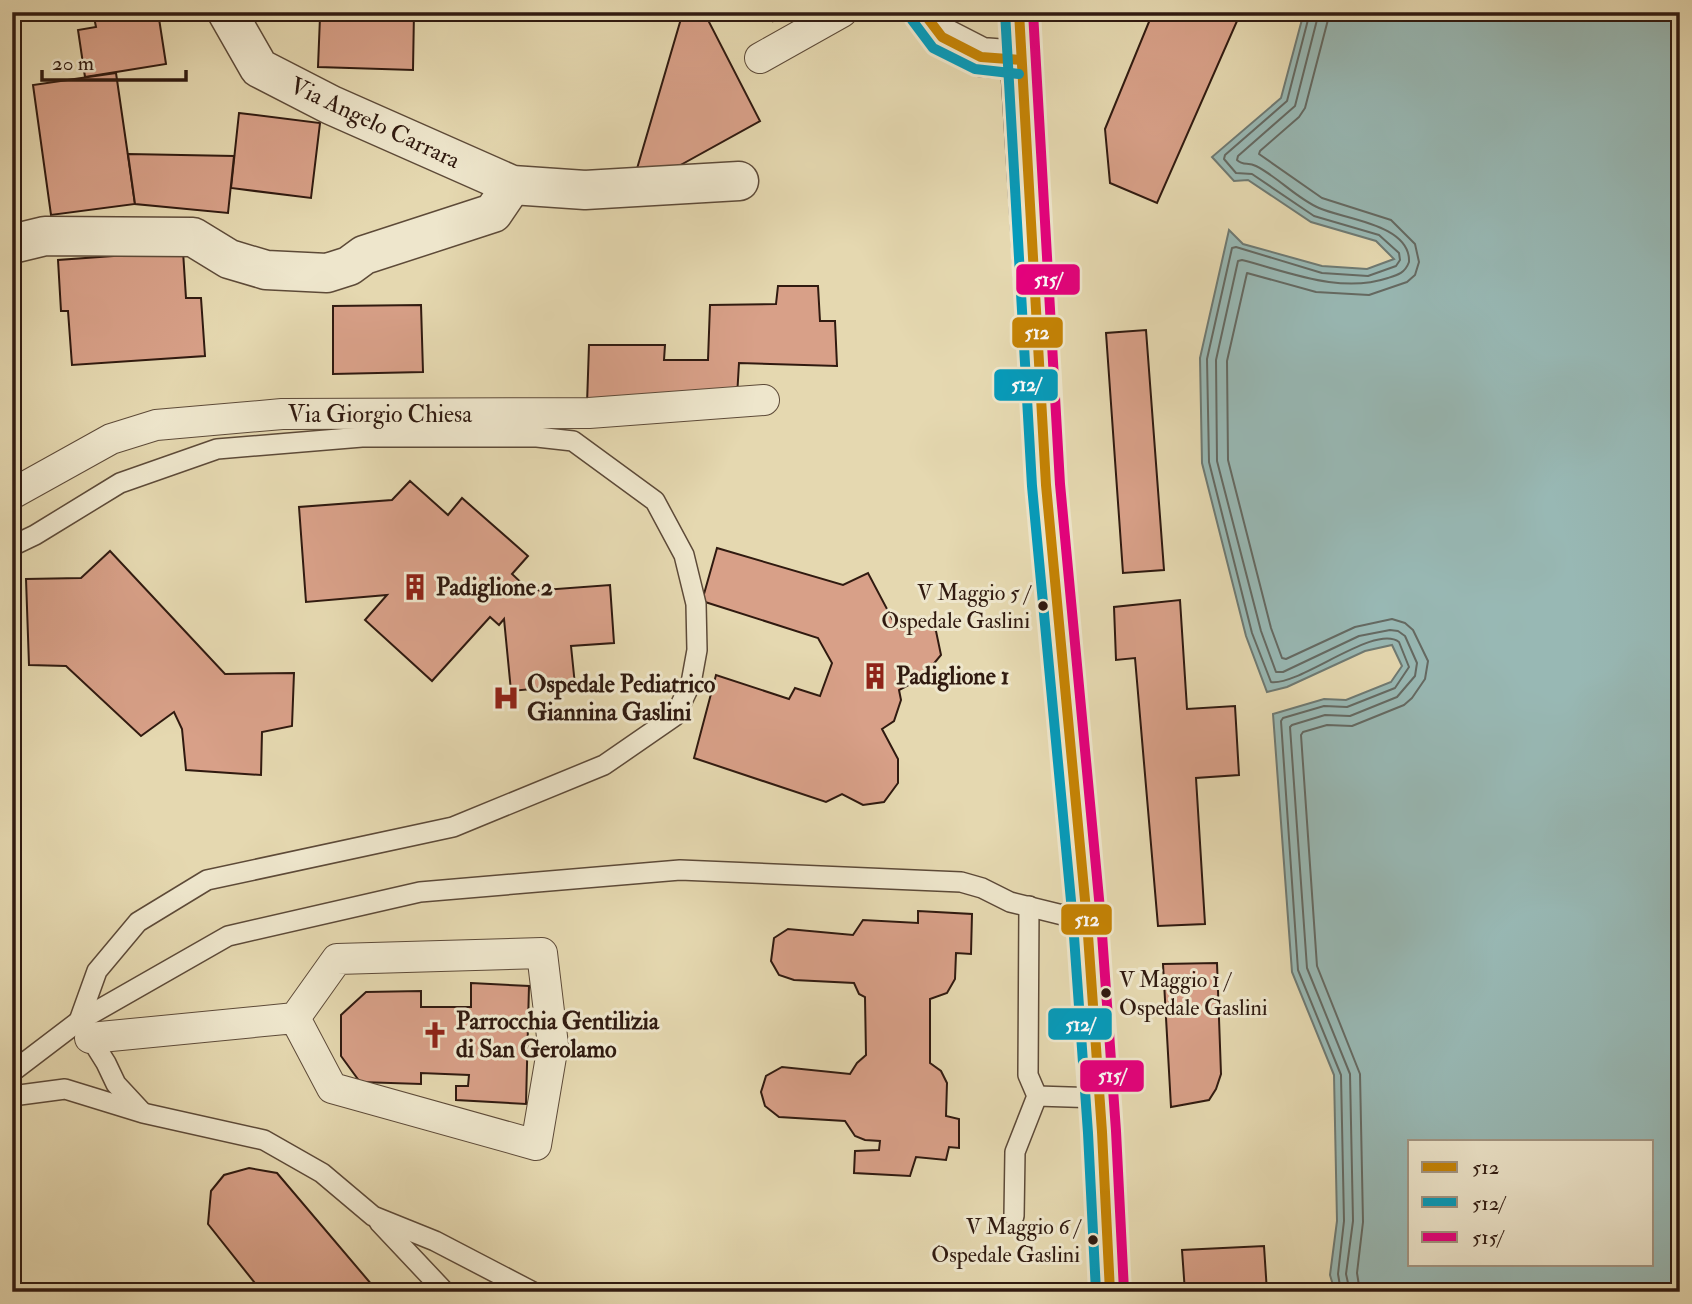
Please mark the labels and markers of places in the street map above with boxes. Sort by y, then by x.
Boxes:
building icon: Padiglione 2 [400,572,430,602]
place label: Padiglione 2 [436,572,553,603]
place label: V Maggio 5 / Ospedale Gaslini [881,579,1032,636]
marker: V Maggio 5 / Ospedale Gaslini [1036,599,1050,613]
building icon: Padiglione 1 [860,661,890,691]
place label: Padiglione 1 [896,661,1009,692]
place label: Ospedale Pediatrico Giannina Gaslini [527,669,716,728]
hospital icon: Ospedale Pediatrico Giannina Gaslini [491,683,521,713]
place label: V Maggio 1 / Ospedale Gaslini [1119,966,1268,1023]
marker: V Maggio 1 / Ospedale Gaslini [1099,986,1113,1000]
place label: Parrocchia Gentilizia di San Gerolamo [456,1006,660,1065]
church icon: Parrocchia Gentilizia di San Gerolamo [420,1020,450,1050]
place label: V Maggio 6 / Ospedale Gaslini [931,1213,1082,1270]
marker: V Maggio 6 / Ospedale Gaslini [1086,1233,1100,1247]

